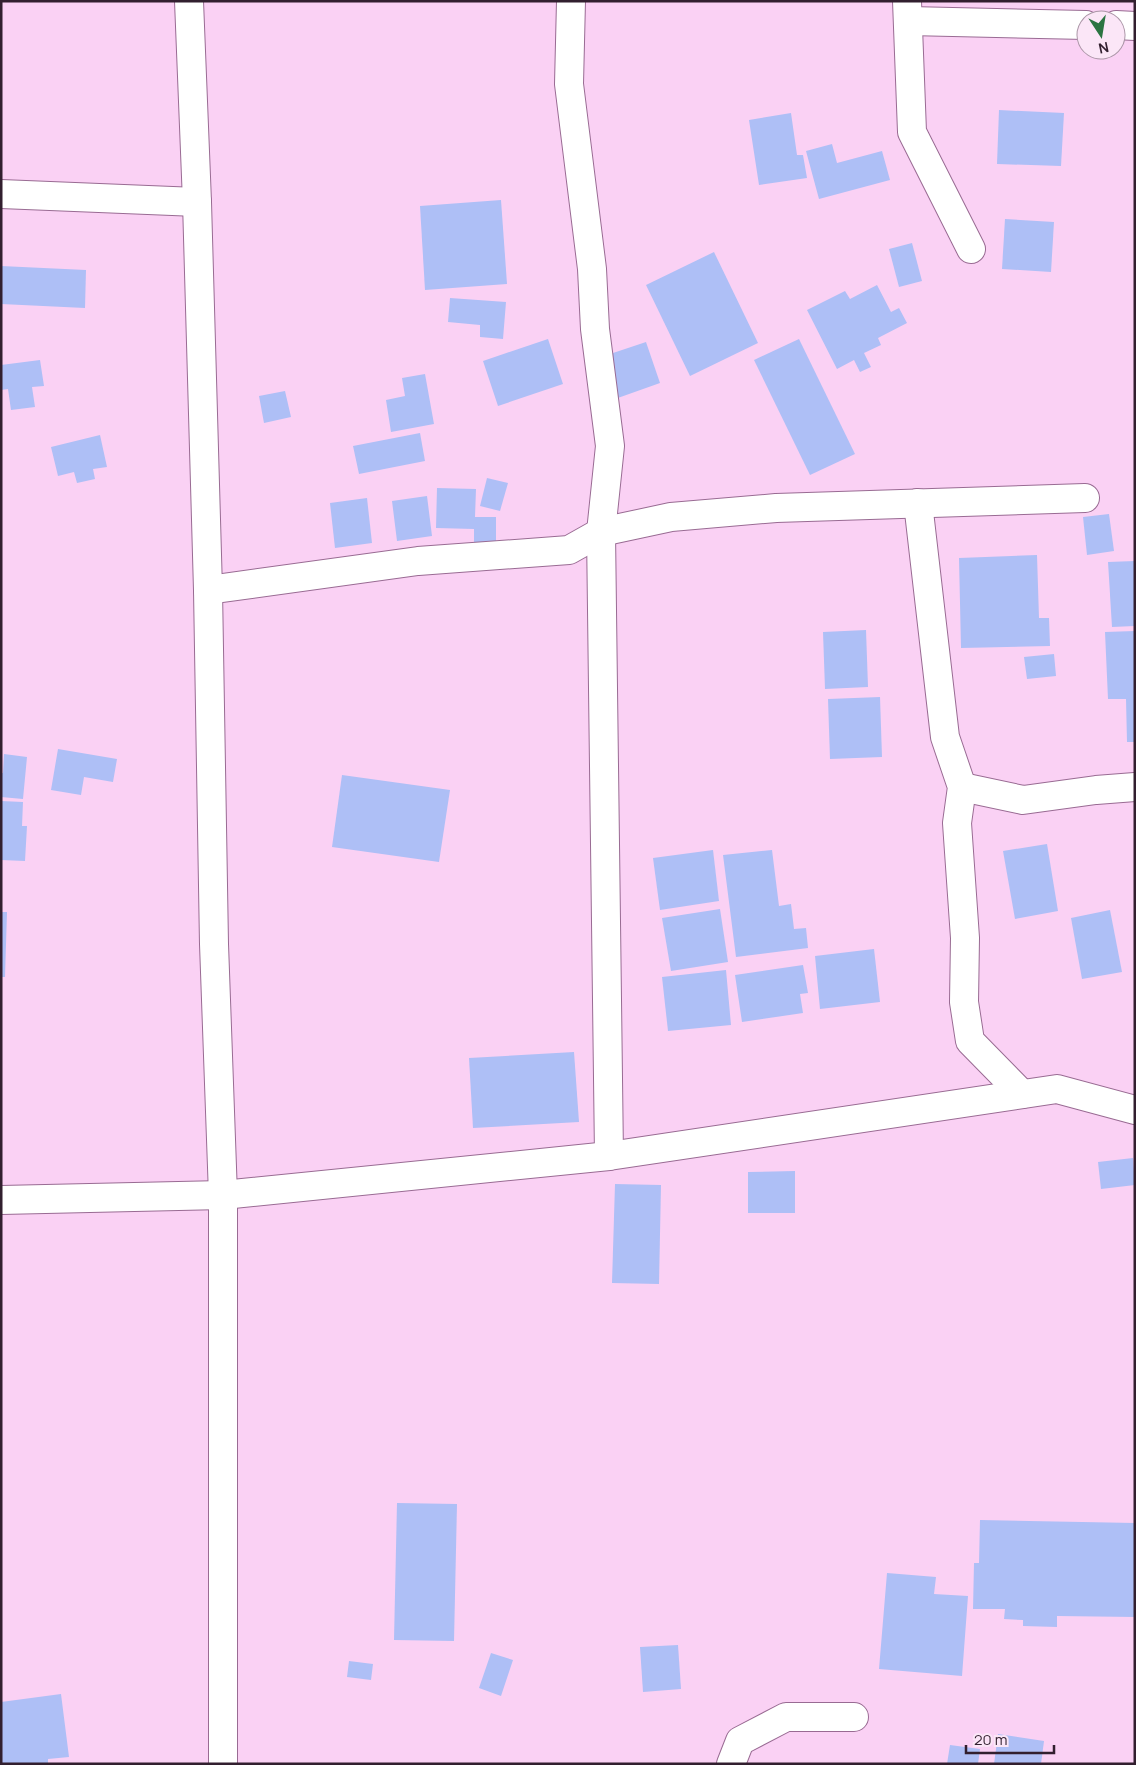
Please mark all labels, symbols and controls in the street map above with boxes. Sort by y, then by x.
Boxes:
north arrow [1076,10,1126,60]
text: N [1097,38,1111,59]
scale bar [966,1722,1054,1754]
text: 20 m [974,1729,1007,1750]

